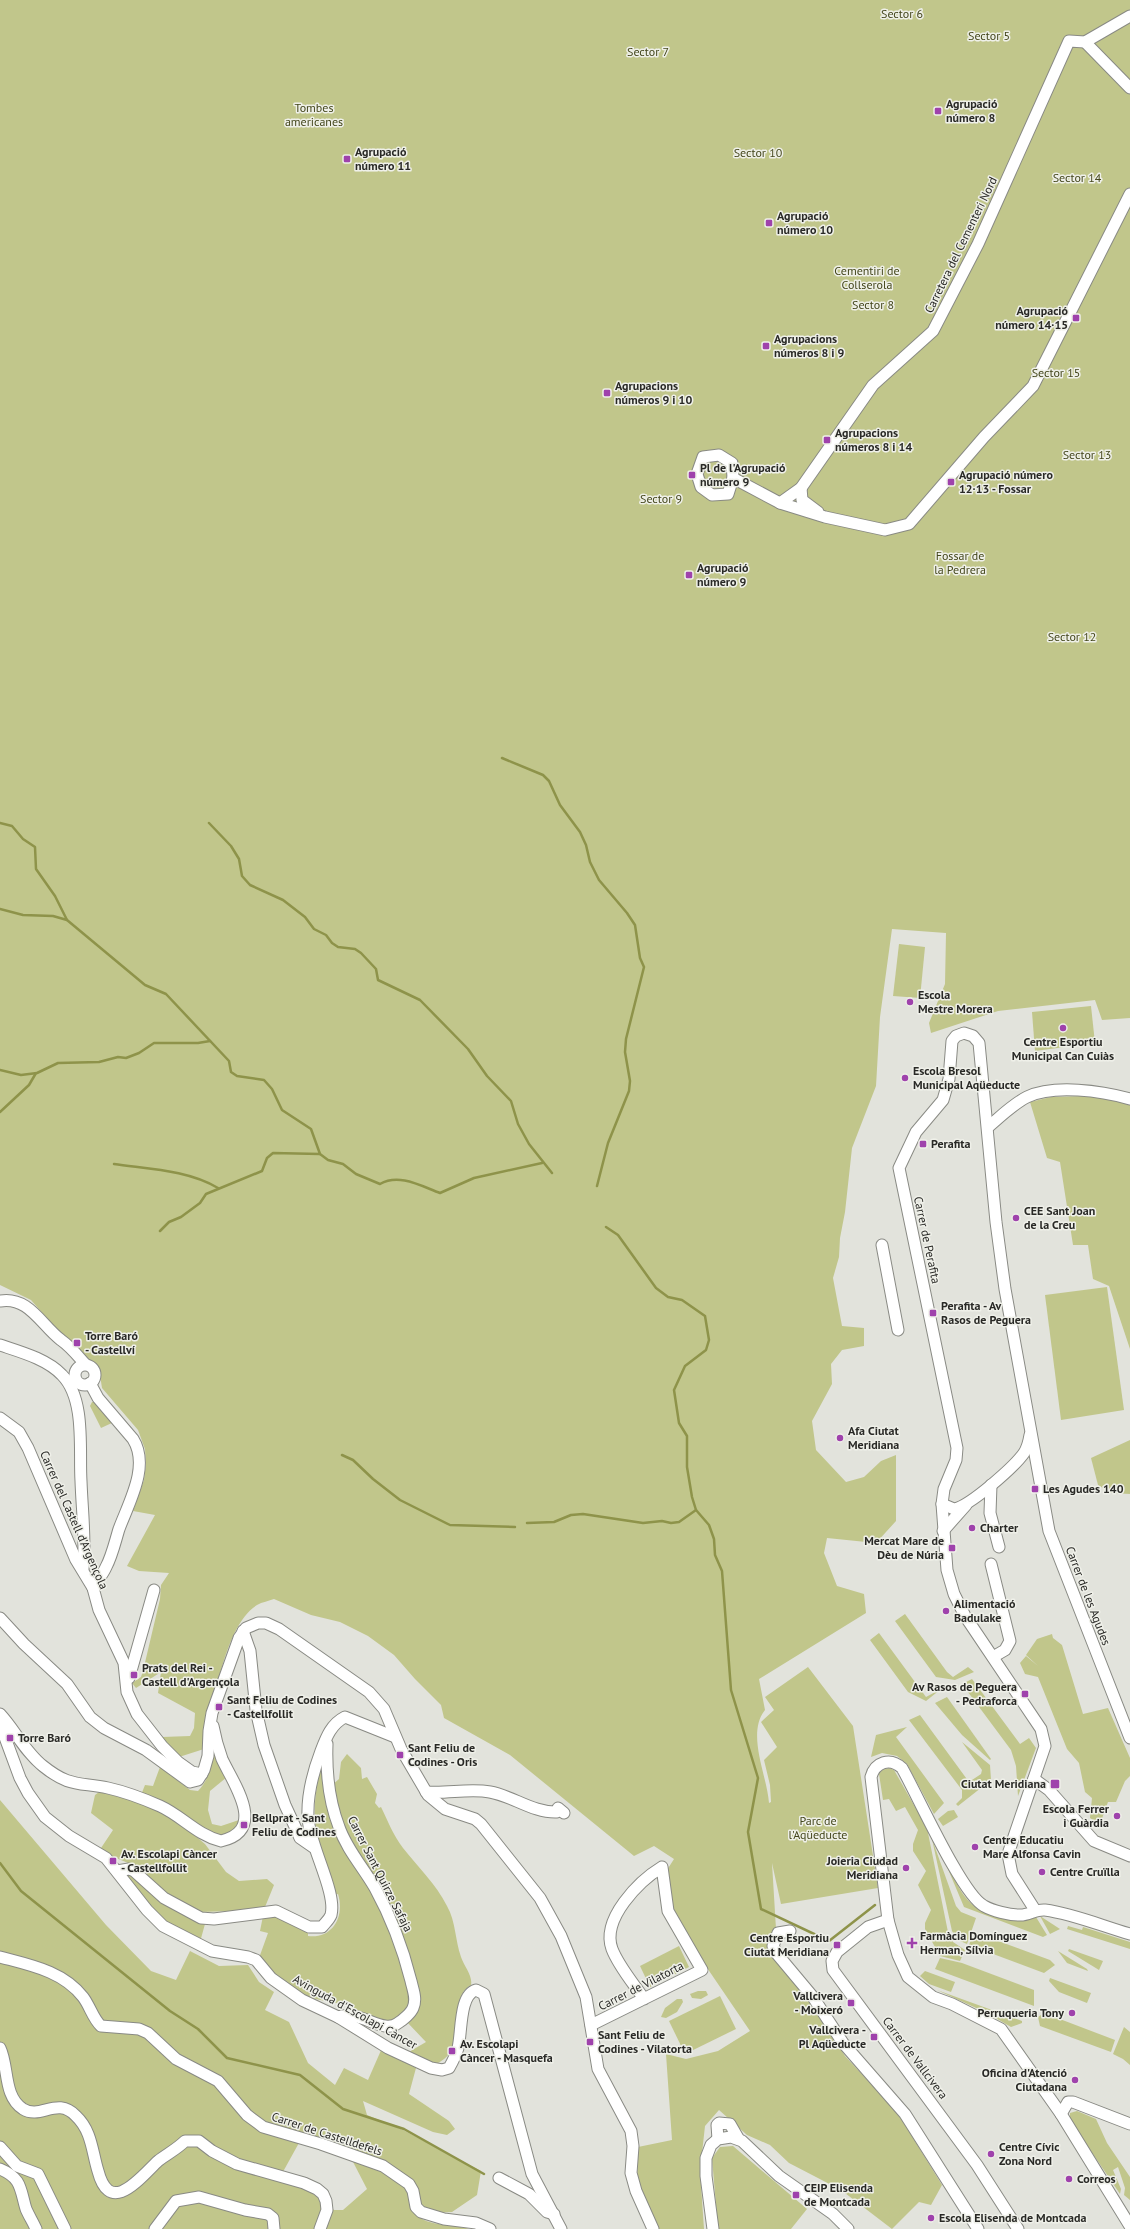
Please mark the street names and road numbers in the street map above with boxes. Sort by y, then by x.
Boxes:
street label: Carretera del Cementeri Nord [921,174,1000,315]
street label: Carrer de Perafita [911,1195,944,1285]
street label: Carrer del Castell d'Argençola [37,1448,112,1591]
street label: Carrer de les Agudes [1063,1544,1114,1647]
street label: Carrer Sant Quirze Safaja [345,1813,416,1934]
street label: Carrer de Vilatorta [596,1958,686,2014]
street label: Avinguda d'Escolapi Càncer [290,1971,420,2052]
street label: Carrer de Vallcivera [880,2014,951,2102]
street label: Carrer de Castelldefels [270,2109,384,2159]

